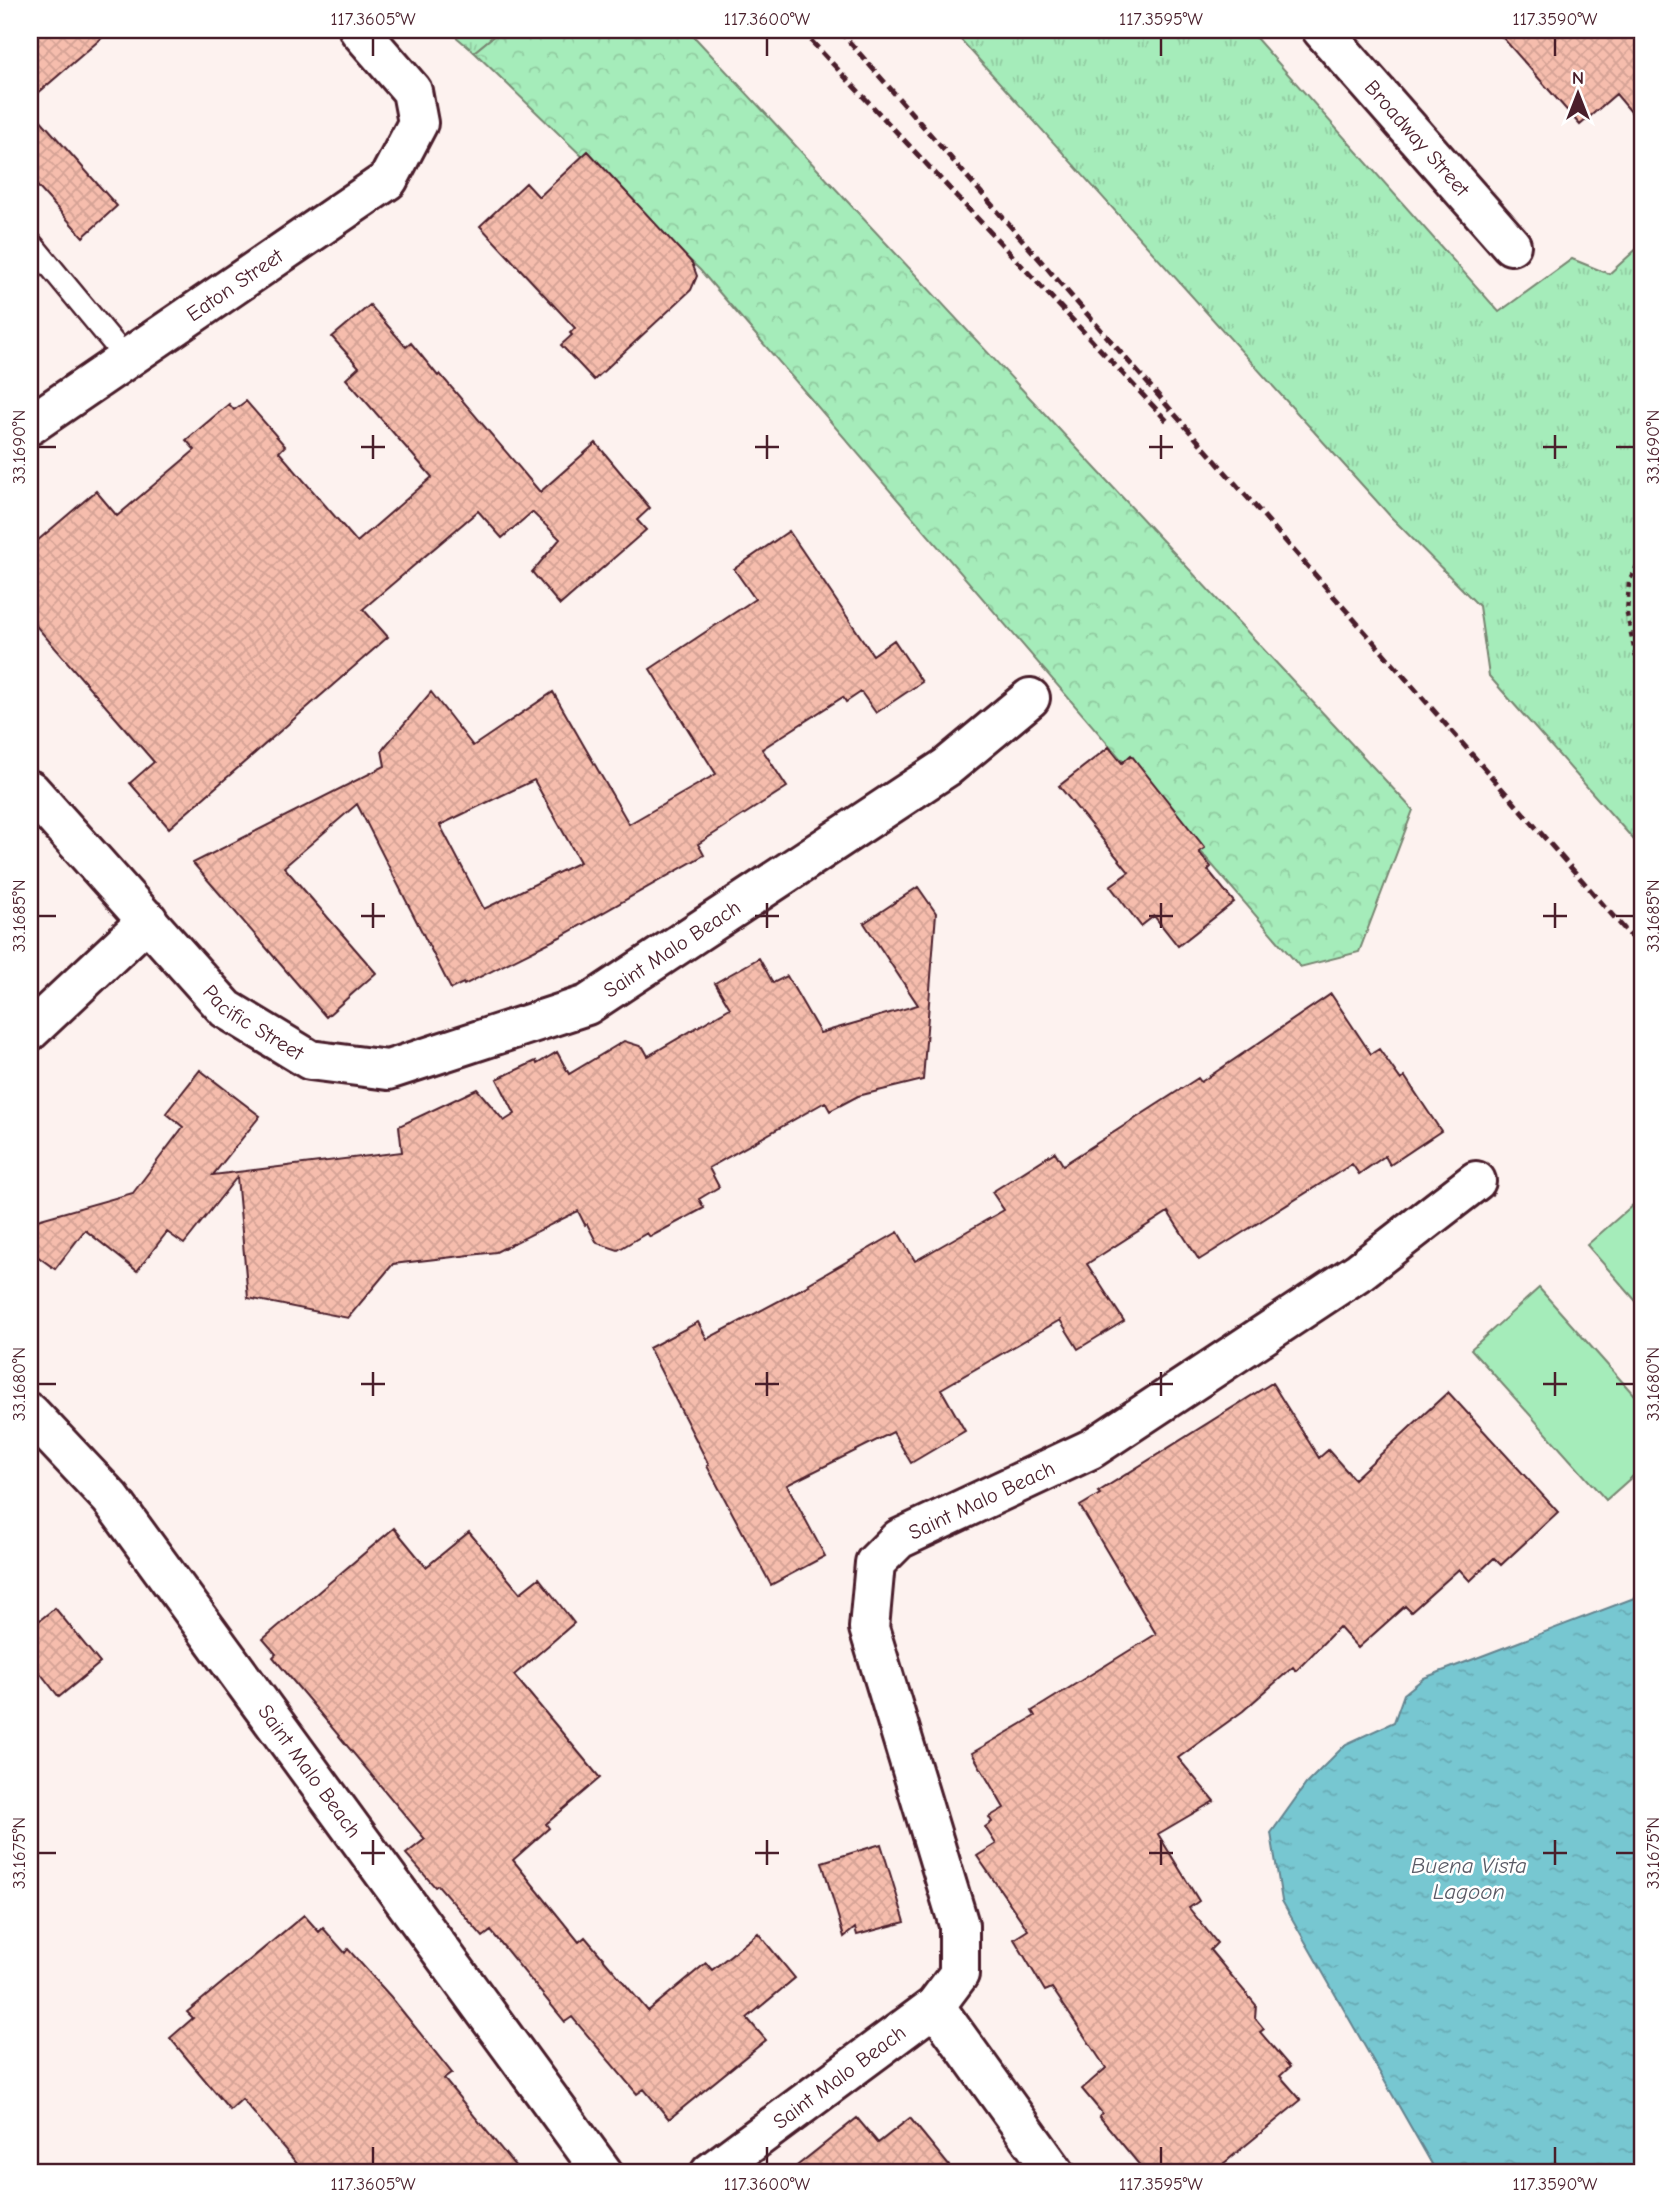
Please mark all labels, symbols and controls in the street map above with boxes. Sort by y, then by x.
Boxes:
text: 117.3605°W [330,9,416,30]
text: 117.3600°W [724,9,811,30]
text: 117.3595°W [1119,9,1203,30]
text: 117.3590°W [1513,9,1598,30]
north arrow [1542,60,1612,130]
text: N [1572,67,1584,89]
street label: Broadway Street [1360,75,1475,202]
street label: Eaton Street [182,243,288,326]
text: 33.1690°N [9,410,30,484]
text: 33.1690°N [1643,410,1664,484]
text: 33.1685°N [9,879,30,953]
text: 33.1685°N [1643,879,1664,953]
street label: Saint Malo Beach [599,895,745,1003]
street label: Pacific Street [198,980,309,1066]
text: 33.1680°N [9,1347,30,1421]
text: 33.1680°N [1643,1347,1664,1421]
street label: Saint Malo Beach [905,1456,1059,1545]
street label: Saint Malo Beach [253,1700,366,1842]
text: 33.1675°N [9,1817,30,1889]
text: 33.1675°N [1643,1817,1664,1889]
water label: Buena Vista Lagoon [1411,1852,1527,1905]
street label: Saint Malo Beach [768,2020,910,2134]
text: 117.3605°W [330,2174,416,2195]
text: 117.3600°W [724,2174,811,2195]
text: 117.3595°W [1119,2174,1203,2195]
text: 117.3590°W [1513,2174,1598,2195]

